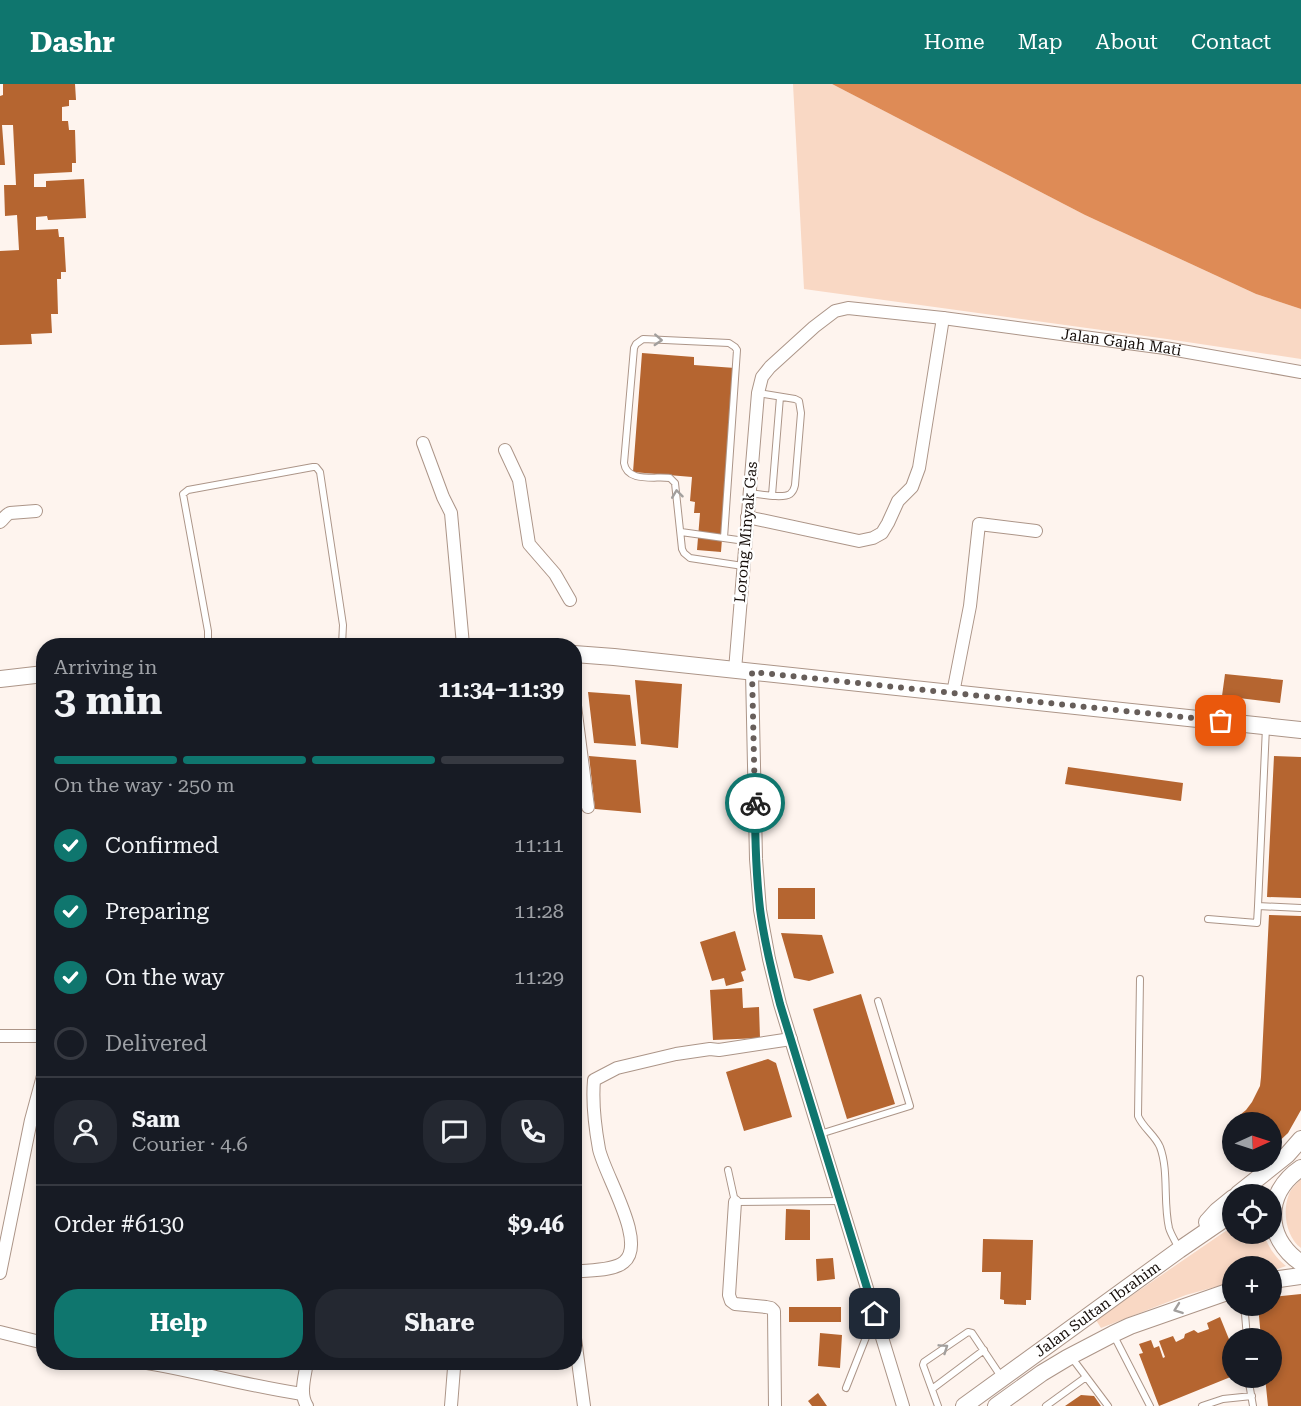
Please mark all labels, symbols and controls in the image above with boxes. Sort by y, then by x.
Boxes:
text: Dashr [30,26,115,59]
text: Home [924,30,985,54]
text: Map [1018,30,1063,54]
text: About [1096,30,1158,54]
text: Contact [1191,30,1271,54]
street label: Jalan Gajah Mati [1060,325,1183,360]
one-way arrow [653,334,662,347]
street label: Lorong Minyak Gas [731,461,761,603]
one-way arrow [671,490,683,499]
text: Arriving in [54,655,157,679]
text: 11:34–11:39 [438,677,564,702]
text: 3 min [54,678,162,724]
pin [1195,695,1246,746]
icon: bag [1204,704,1237,737]
text: On the way · 250 m [54,773,235,797]
courier [725,773,785,833]
icon: bike [739,787,772,820]
icon: check [54,829,87,862]
text: Confirmed [105,833,219,858]
text: 11:11 [514,833,564,857]
icon: check [54,895,87,928]
text: Preparing [105,899,209,924]
text: 11:28 [514,899,564,923]
icon: check [54,961,87,994]
text: On the way [105,965,225,990]
text: 11:29 [514,965,564,989]
text: Delivered [105,1031,207,1056]
button: person [54,1100,117,1163]
button: chat [423,1100,486,1163]
button: phone [501,1100,564,1163]
text: Sam [132,1107,180,1132]
north arrow [1222,1112,1282,1172]
map controls [1222,1112,1282,1388]
text: Courier · 4.6 [132,1132,248,1156]
button: locate [1222,1184,1282,1244]
text: Order #6130 [54,1212,184,1237]
text: $9.46 [508,1212,564,1237]
button: + [1222,1256,1282,1316]
street label: Jalan Sultan Ibrahim [1031,1257,1164,1361]
pin [849,1288,900,1339]
button: Help [54,1289,303,1358]
button: Share [315,1289,564,1358]
icon: home [858,1297,891,1330]
one-way arrow [1173,1302,1184,1315]
button: − [1222,1328,1282,1388]
one-way arrow [938,1344,949,1355]

